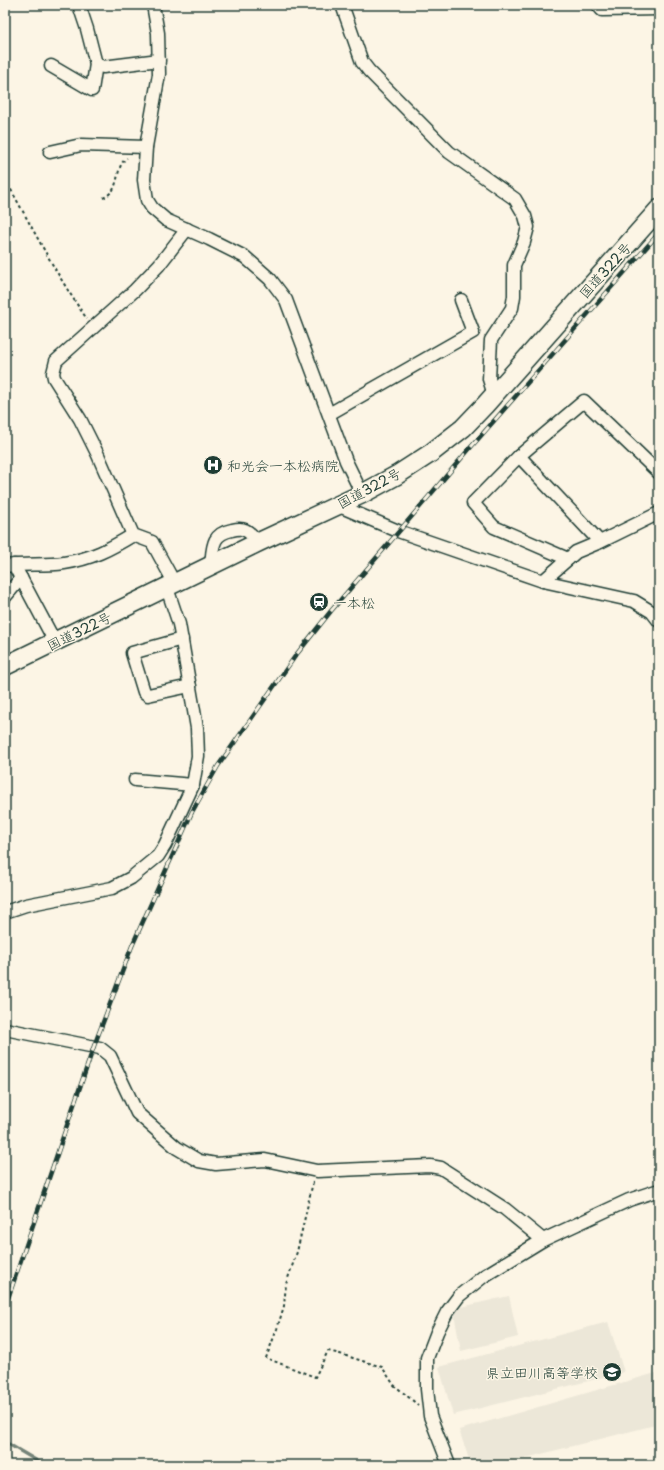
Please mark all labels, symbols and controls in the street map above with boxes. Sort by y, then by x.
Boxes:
street label: 国道322号 [574,237,636,303]
hospital icon: 和光会一本松病院 [202,454,224,476]
place label: 和光会一本松病院 [227,455,339,476]
street label: 国道322号 [333,462,405,514]
station icon: 一本松 [308,591,330,613]
place label: 一本松 [333,592,375,613]
street label: 国道322号 [43,606,115,656]
school or university icon: 県立田川高等学校 [601,1361,623,1383]
place label: 県立田川高等学校 [486,1362,598,1383]

